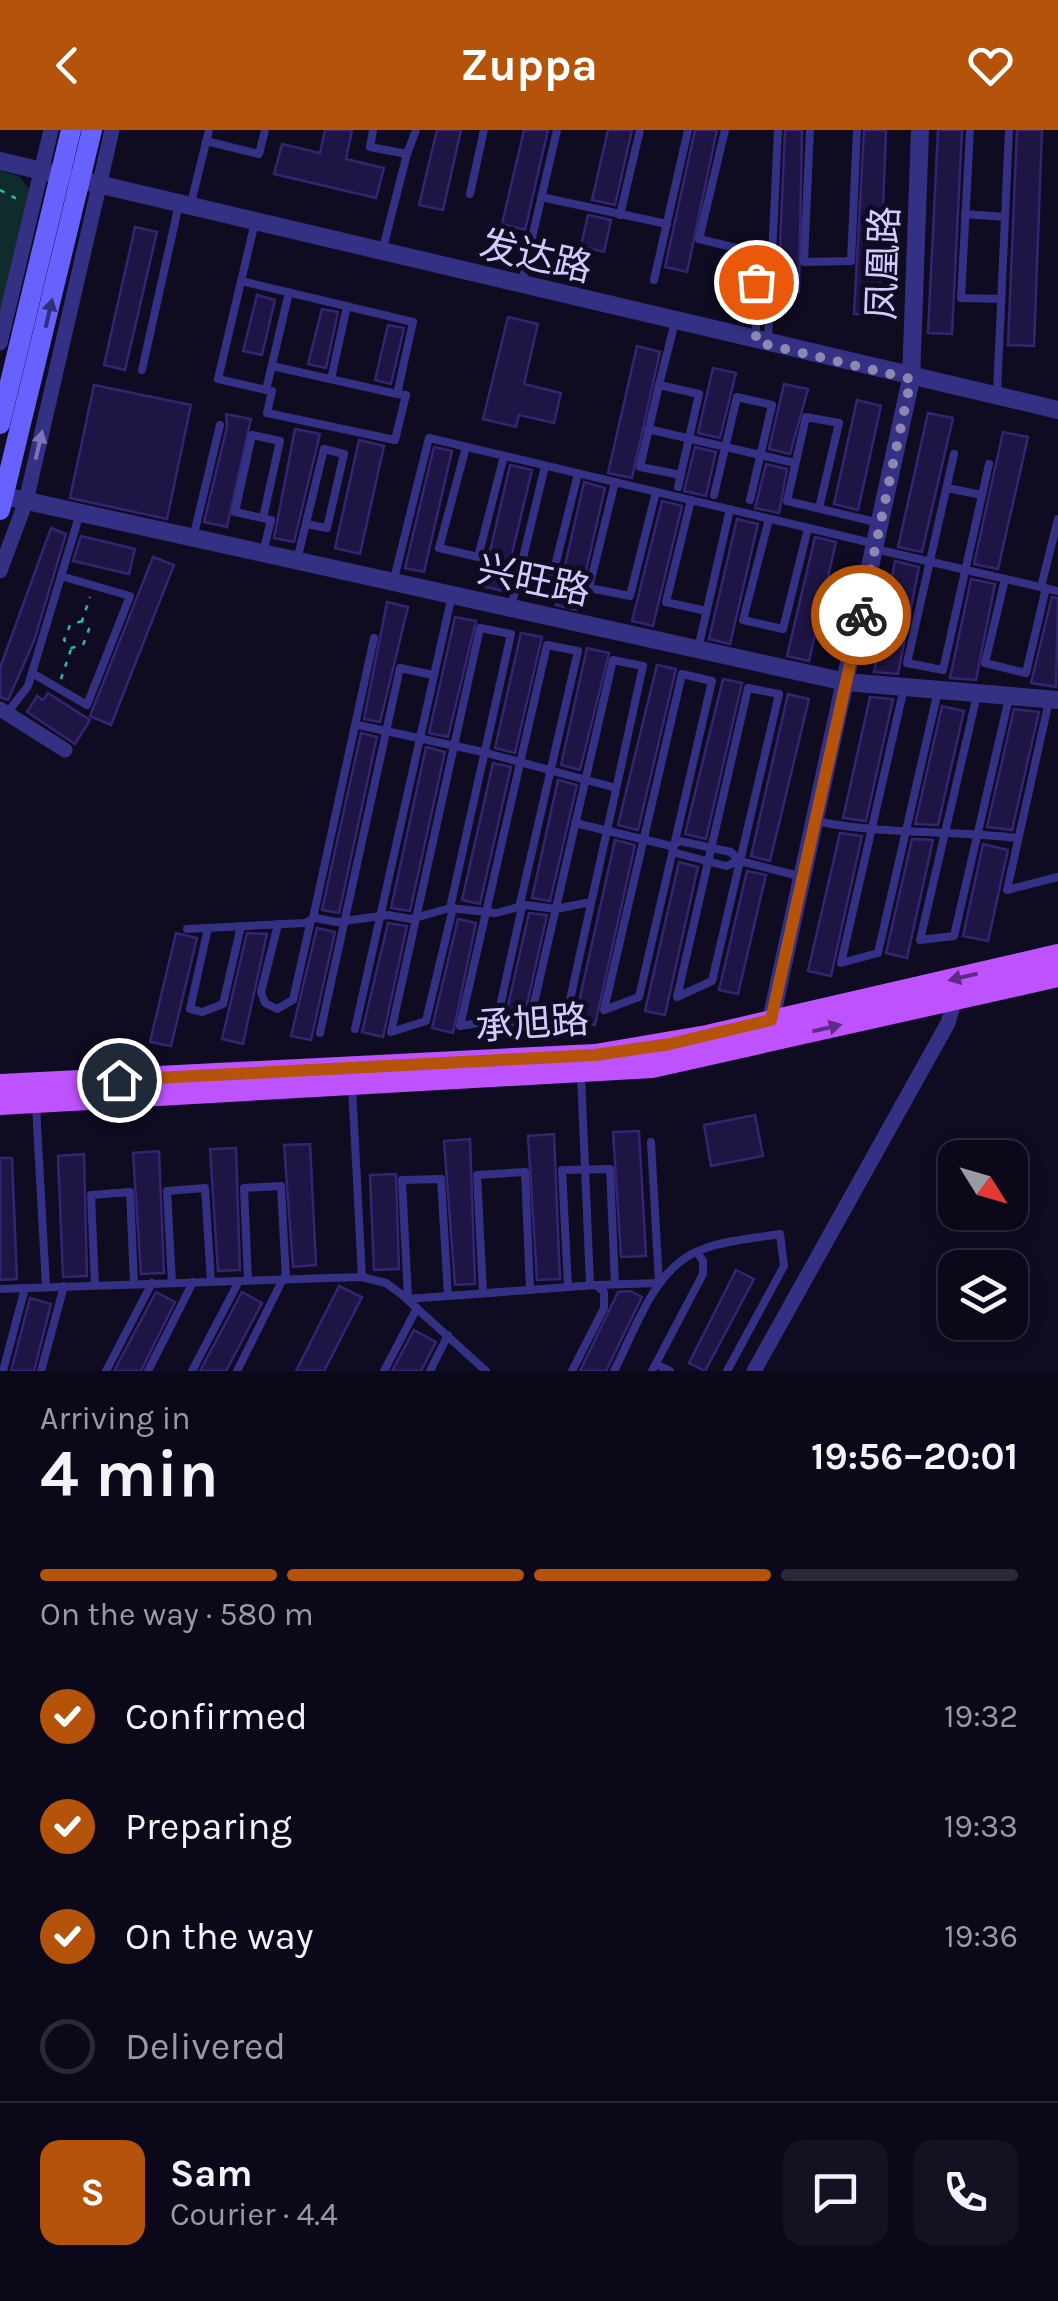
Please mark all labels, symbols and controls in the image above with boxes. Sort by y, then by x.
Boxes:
icon: back [40,38,95,93]
icon: heart [963,38,1018,93]
text: Zuppa [460,39,598,91]
street label: 凤凰路 [859,205,908,321]
street label: 发达路 [475,222,596,291]
pin [714,240,799,325]
icon: bag [729,255,784,310]
one-way arrow [41,297,57,328]
one-way arrow [32,429,47,460]
street label: 兴旺路 [473,547,594,614]
courier [811,565,911,665]
icon: bike [834,588,889,643]
one-way arrow [947,970,978,985]
street label: 承旭路 [474,997,590,1050]
one-way arrow [812,1020,843,1035]
pin [77,1038,162,1123]
icon: home [92,1053,147,1108]
north arrow [938,1140,1028,1230]
map controls [938,1140,1028,1340]
button: layers [938,1250,1028,1340]
text: Arriving in [40,1400,191,1437]
text: 19:56–20:01 [811,1434,1018,1479]
text: 4 min [40,1436,219,1512]
text: On the way · 580 m [40,1596,314,1633]
icon: check [40,1689,95,1744]
text: Confirmed [125,1694,308,1739]
text: 19:32 [944,1698,1018,1735]
icon: check [40,1799,95,1854]
text: Preparing [125,1804,292,1849]
text: 19:33 [944,1808,1018,1845]
icon: check [40,1909,95,1964]
text: On the way [125,1914,313,1959]
text: 19:36 [944,1918,1018,1955]
text: Delivered [125,2024,286,2069]
button: chat [783,2140,888,2245]
button: phone [913,2140,1018,2245]
text: Sam [170,2151,253,2196]
text: S [80,2170,105,2215]
text: Courier · 4.4 [170,2196,338,2233]

